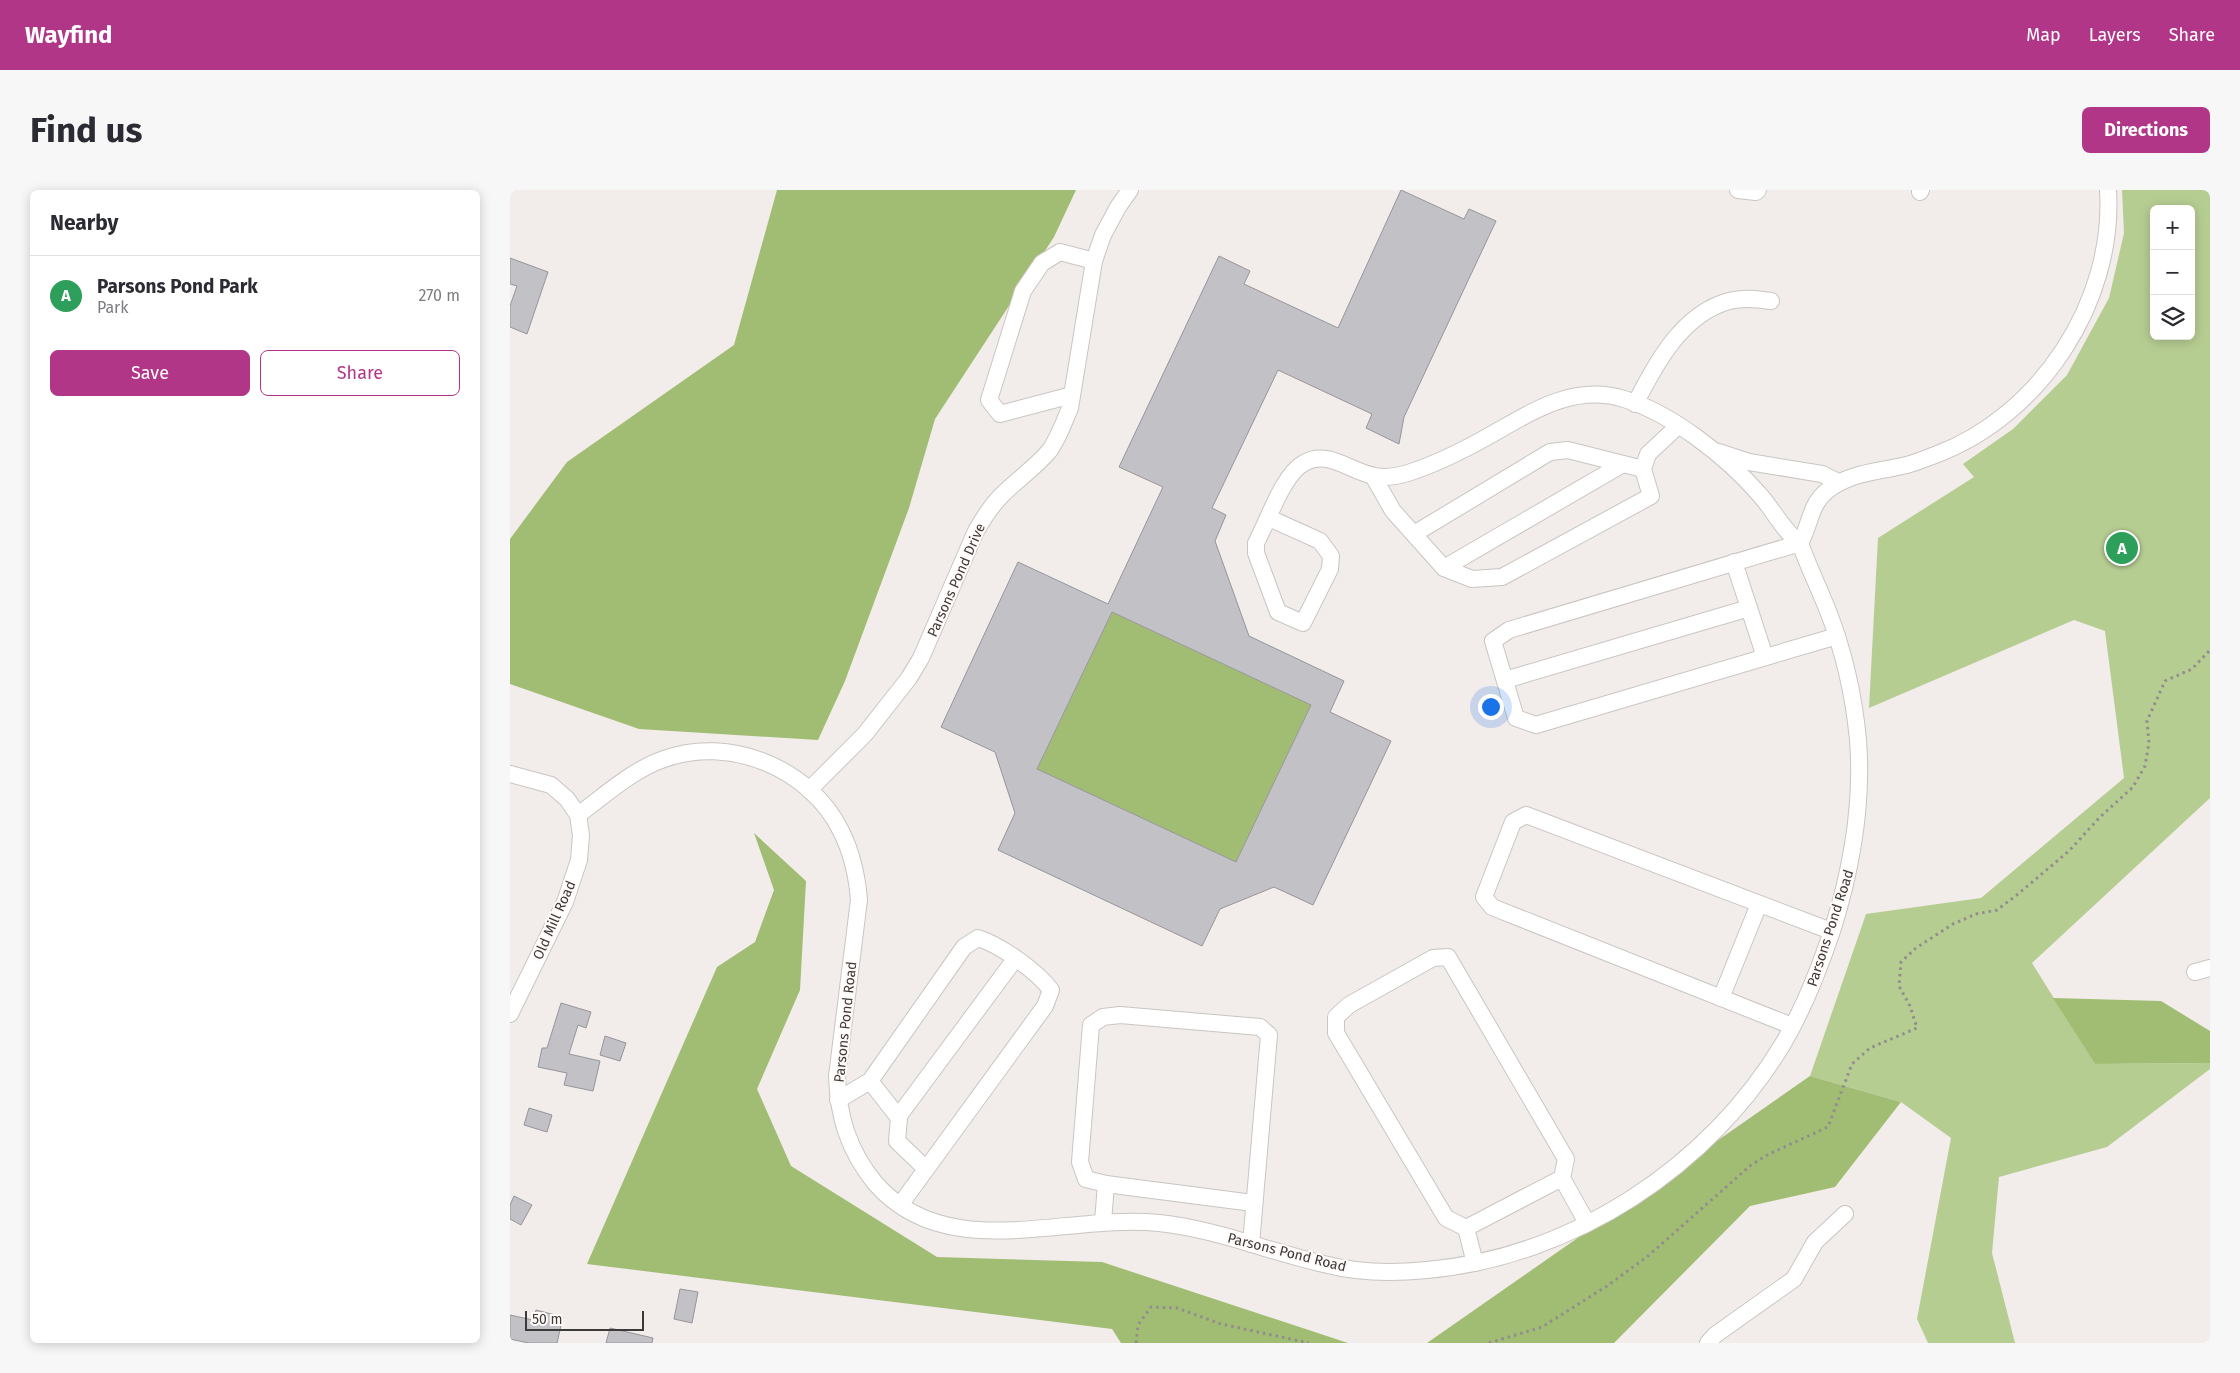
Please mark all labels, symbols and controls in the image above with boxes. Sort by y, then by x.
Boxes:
text: Wayfind [25,21,112,49]
text: Map [2026,24,2061,46]
text: Layers [2089,24,2141,46]
text: Share [2169,24,2215,46]
button: Directions [2082,107,2210,153]
text: Find us [30,109,142,151]
map controls [2150,205,2195,340]
button: + [2150,205,2195,250]
text: Nearby [50,210,118,236]
button: − [2150,250,2195,295]
text: Parsons Pond Park [97,275,258,298]
text: A [61,286,71,305]
text: 270 m [418,286,460,305]
button: layers [2150,295,2195,340]
text: Park [97,298,129,317]
button: Save [50,350,250,396]
button: Share [260,350,460,396]
street label: Parsons Pond Drive [924,521,989,640]
pin: A [2106,529,2138,567]
your location [1478,694,1504,720]
street label: Parsons Pond Road [1804,868,1857,989]
street label: Old Mill Road [529,878,579,962]
street label: Parsons Pond Road [831,961,860,1084]
street label: Parsons Pond Road [1226,1230,1348,1275]
scale bar [525,1308,644,1331]
text: 50 m [532,1311,563,1328]

